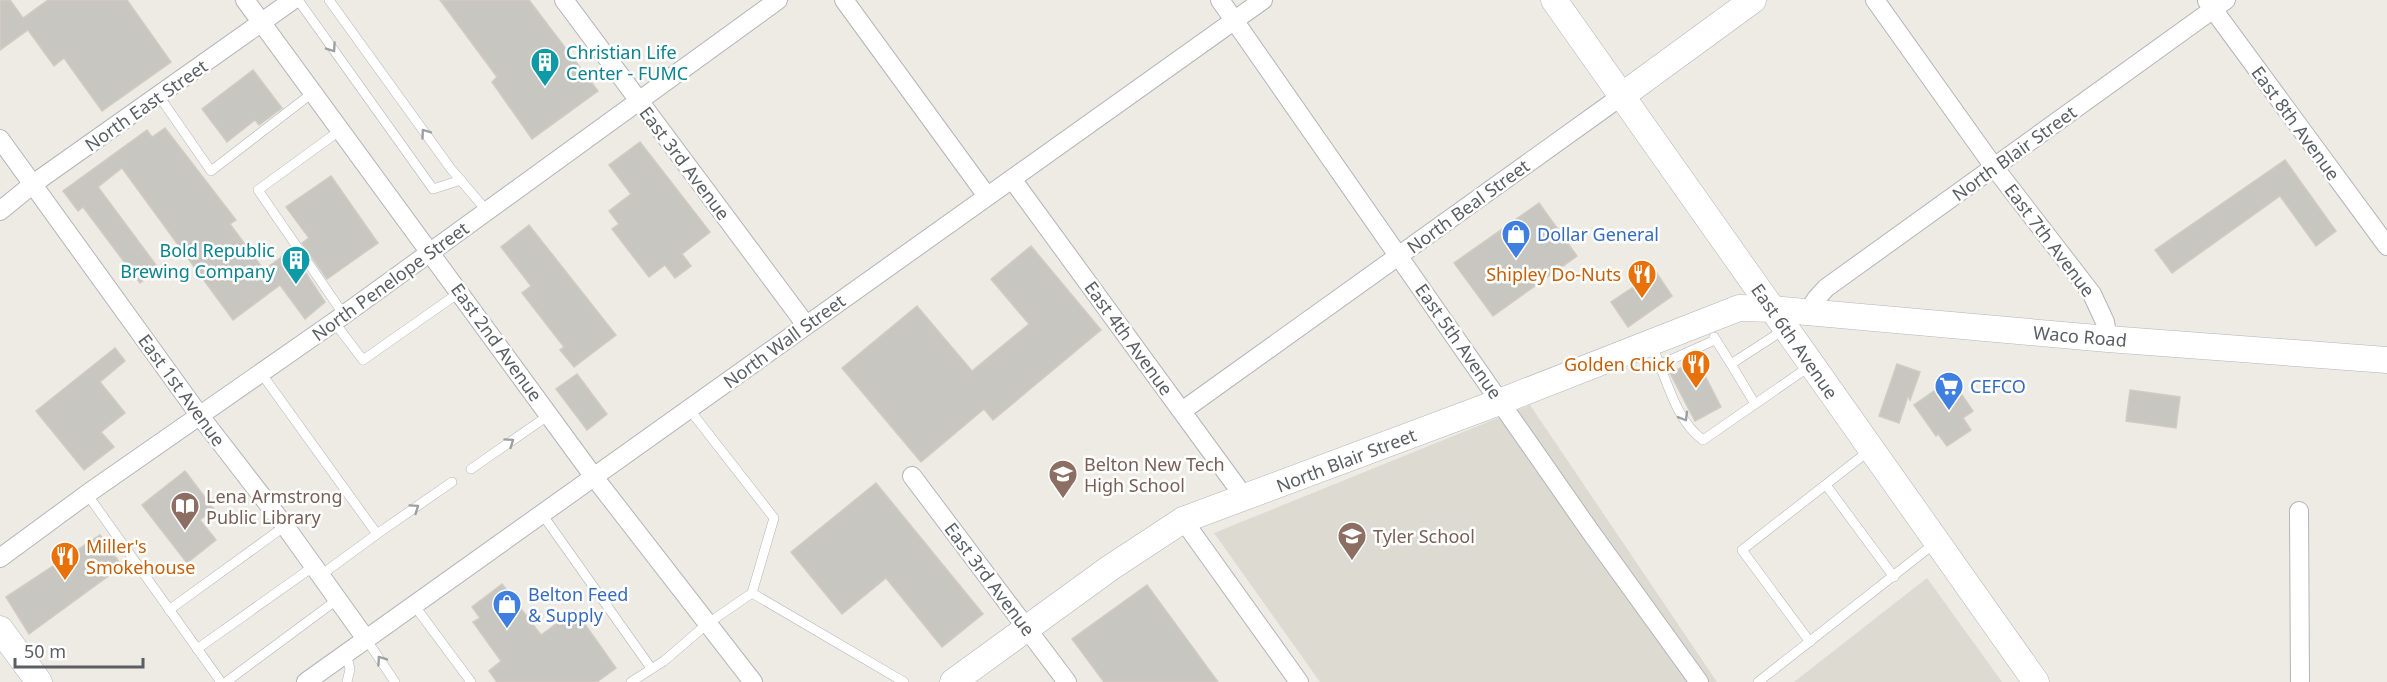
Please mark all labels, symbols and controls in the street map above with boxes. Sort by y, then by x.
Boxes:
place label: Christian Life Center - FUMC [566,40,688,85]
one-way arrow [324,41,335,52]
building icon: Christian Life Center - FUMC [529,46,561,88]
street label: North East Street [80,53,212,156]
street label: East 8th Avenue [2246,61,2346,185]
street label: North Blair Street [1947,100,2081,206]
street label: East 3rd Avenue [634,101,736,225]
one-way arrow [421,129,432,140]
street label: North Beal Street [1402,153,1534,259]
street label: East 7th Avenue [2000,179,2100,301]
street label: North Penelope Street [307,216,474,346]
shop icon: Dollar General [1500,218,1532,260]
place label: Dollar General [1537,222,1659,246]
place label: Bold Republic Brewing Company [120,238,276,283]
building icon: Bold Republic Brewing Company [280,244,312,286]
restaurant icon: Shipley Do-Nuts [1626,258,1658,300]
place label: Shipley Do-Nuts [1486,262,1621,286]
street label: East 4th Avenue [1079,276,1179,400]
street label: East 2nd Avenue [446,278,548,406]
street label: East 5th Avenue [1410,279,1508,403]
street label: East 6th Avenue [1746,279,1844,403]
street label: North Wall Street [718,288,850,393]
street label: Waco Road [2032,320,2128,352]
street label: East 1st Avenue [133,329,231,451]
restaurant icon: Golden Chick [1680,348,1712,390]
place label: Golden Chick [1564,352,1675,376]
supermarket icon: CEFCO [1933,370,1965,412]
place label: CEFCO [1970,374,2026,398]
one-way arrow [1677,411,1689,421]
street label: North Blair Street [1273,422,1420,498]
one-way arrow [503,438,514,449]
place label: Belton New Tech High School [1084,452,1225,497]
school or university icon: Belton New Tech High School [1047,458,1079,500]
place label: Lena Armstrong Public Library [206,484,343,529]
library icon: Lena Armstrong Public Library [169,490,201,532]
one-way arrow [408,504,419,515]
street label: East 3rd Avenue [939,517,1041,641]
school or university icon: Tyler School [1336,520,1368,562]
place label: Tyler School [1373,524,1475,548]
place label: Miller's Smokehouse [86,534,195,579]
restaurant icon: Miller's Smokehouse [49,540,81,582]
place label: Belton Feed & Supply [528,582,628,627]
shop icon: Belton Feed & Supply [491,588,523,630]
scale bar [15,631,142,669]
text: 50 m [24,639,66,663]
one-way arrow [377,656,388,667]

